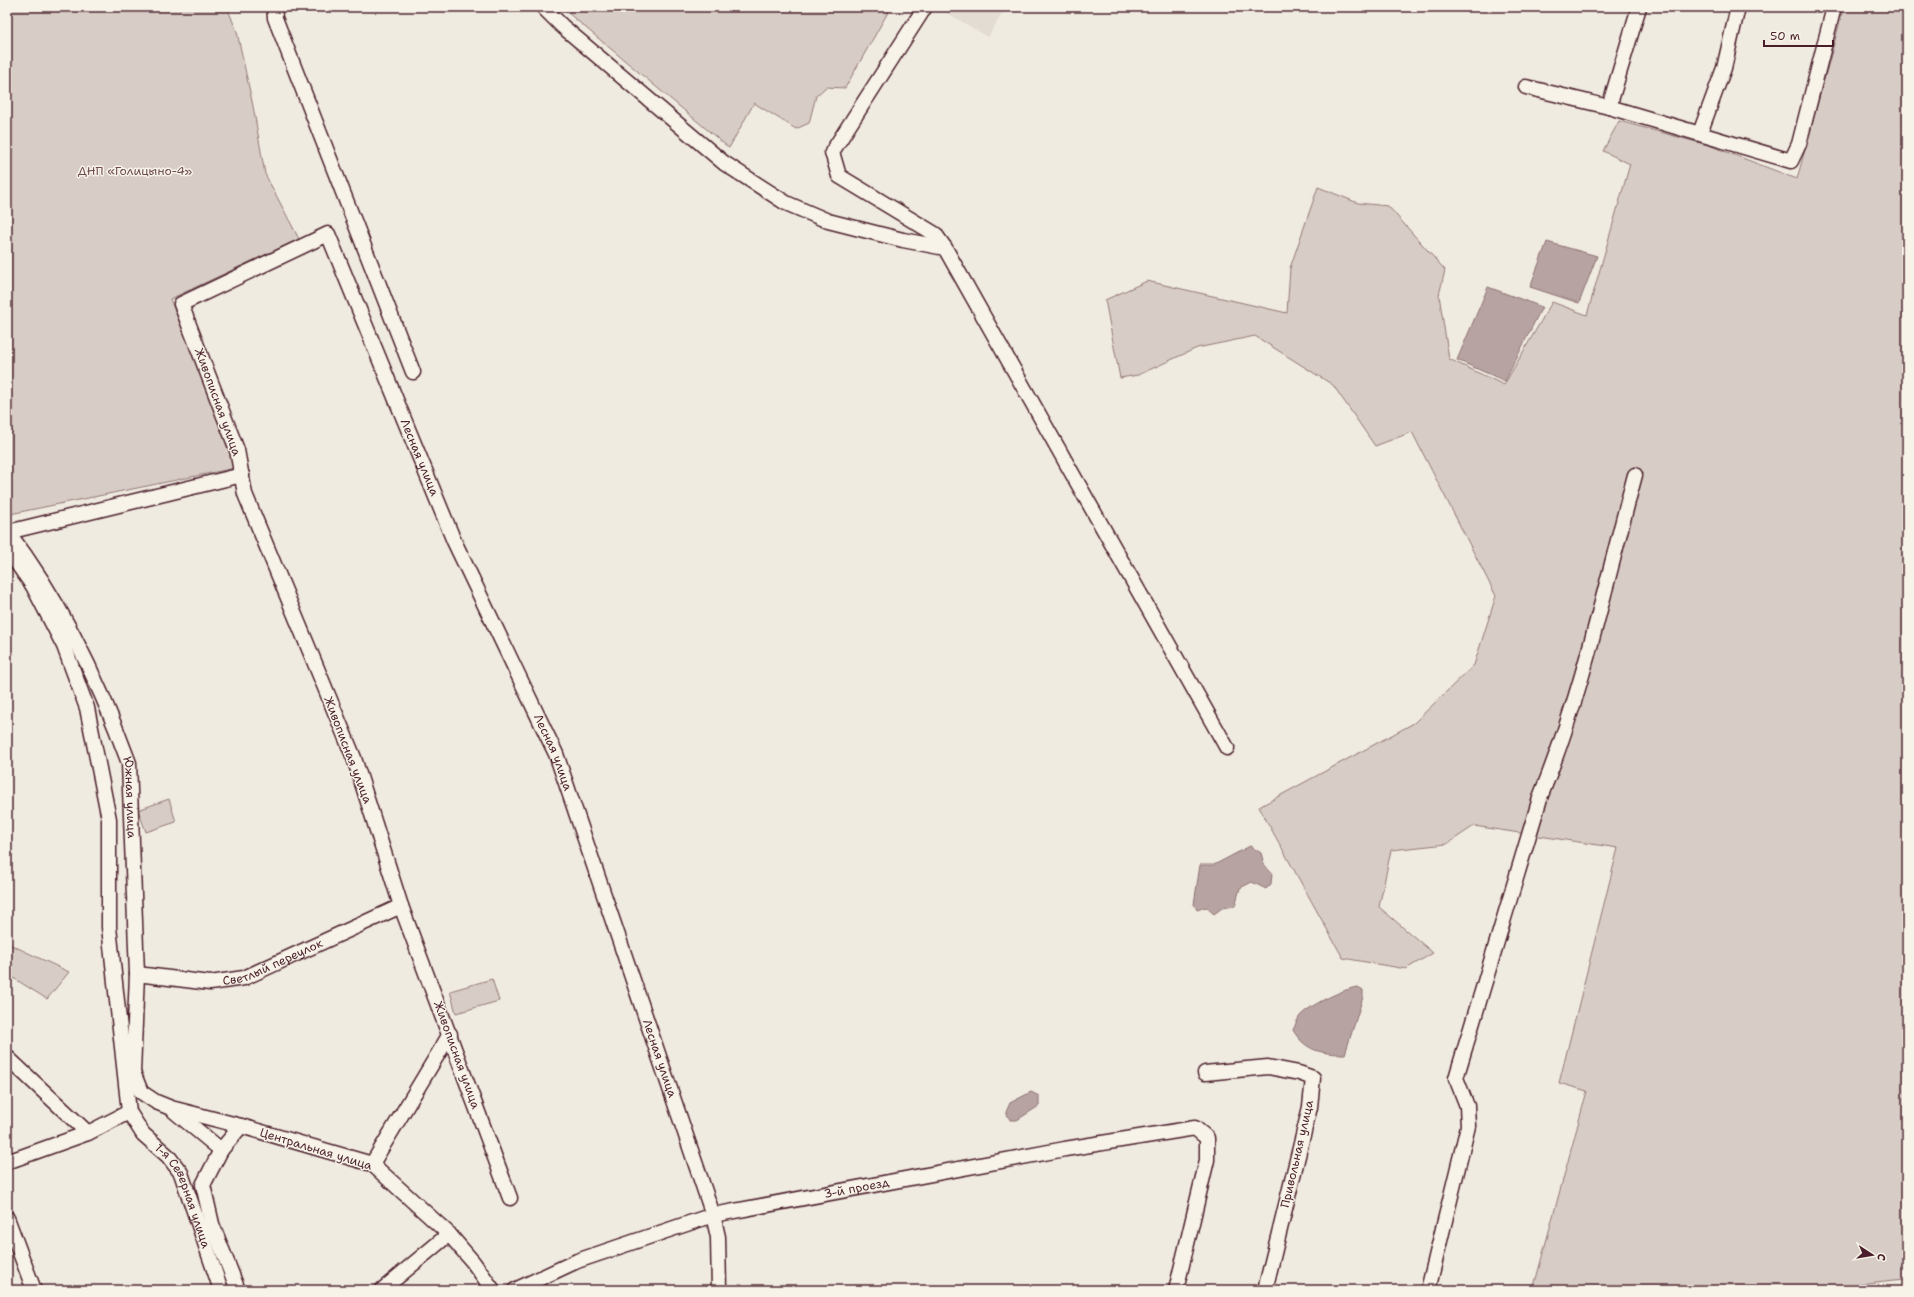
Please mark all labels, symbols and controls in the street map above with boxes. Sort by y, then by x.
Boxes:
scale bar [1764,22,1833,48]
text: 50 m [1770,28,1800,44]
park label: ДНП «Голицыно-4» [78,163,193,179]
street label: Живописная улица [191,346,245,459]
street label: Лесная улица [397,417,443,499]
street label: Живописная улица [320,694,376,806]
street label: Лесная улица [530,711,576,793]
street label: Южная улица [119,754,140,839]
street label: Светлый переулок [222,935,326,989]
street label: Живописная улица [430,999,484,1112]
street label: Лесная улица [639,1017,681,1100]
street label: Привольная улица [1277,1098,1317,1209]
street label: Центральная улица [258,1124,375,1174]
street label: 1-я Северная улица [151,1140,214,1251]
street label: 3-й проезд [822,1174,891,1202]
north arrow [1852,1235,1892,1275]
text: С [1873,1252,1889,1262]

